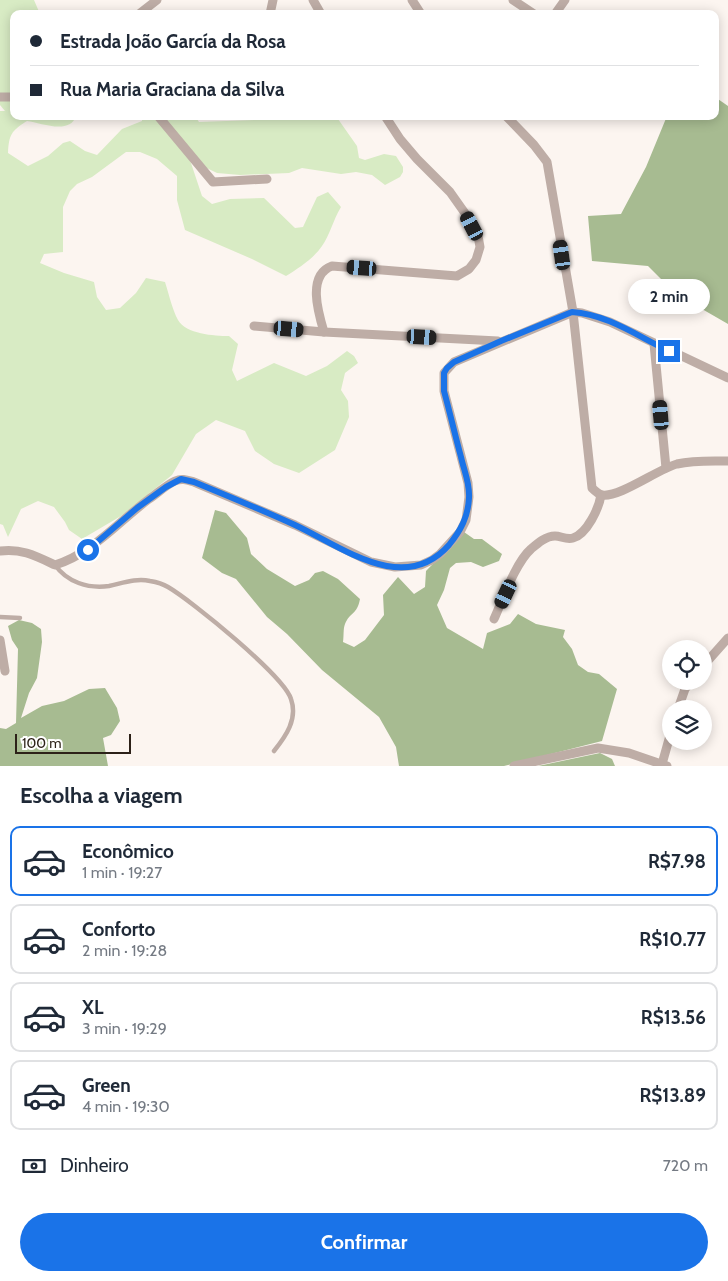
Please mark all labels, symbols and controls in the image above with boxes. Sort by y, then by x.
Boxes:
text: Estrada João García da Rosa [60,30,286,53]
text: Rua Maria Graciana da Silva [60,78,284,101]
car [458,209,485,243]
car [552,239,571,271]
car [346,259,377,277]
callout: 2 min [628,278,710,314]
text: 2 min [650,287,688,306]
car [273,320,304,338]
car [406,329,437,345]
route end [658,340,680,362]
car [652,399,669,431]
route start [77,539,99,561]
car [492,577,519,611]
map controls [662,640,712,750]
button: locate [662,640,712,690]
button: layers [662,700,712,750]
scale bar [15,731,131,754]
text: 100 m [22,734,62,752]
text: Escolha a viagem [20,782,183,809]
icon: car [22,839,67,884]
text: Econômico [82,840,174,863]
text: R$7.98 [648,850,706,873]
text: 1 min · 19:27 [82,863,162,882]
icon: car [22,917,67,962]
text: Conforto [82,918,155,941]
text: R$10.77 [639,928,706,951]
text: 2 min · 19:28 [82,941,167,960]
icon: car [22,995,67,1040]
text: XL [82,996,103,1019]
text: R$13.56 [641,1006,706,1029]
text: 3 min · 19:29 [82,1019,167,1038]
icon: car [22,1073,67,1118]
text: Green [82,1074,131,1097]
text: R$13.89 [639,1084,706,1107]
text: 4 min · 19:30 [82,1097,170,1116]
icon: cash [20,1152,48,1180]
text: Dinheiro [60,1154,129,1177]
text: 720 m [663,1156,708,1175]
button: Confirmar [20,1213,708,1271]

